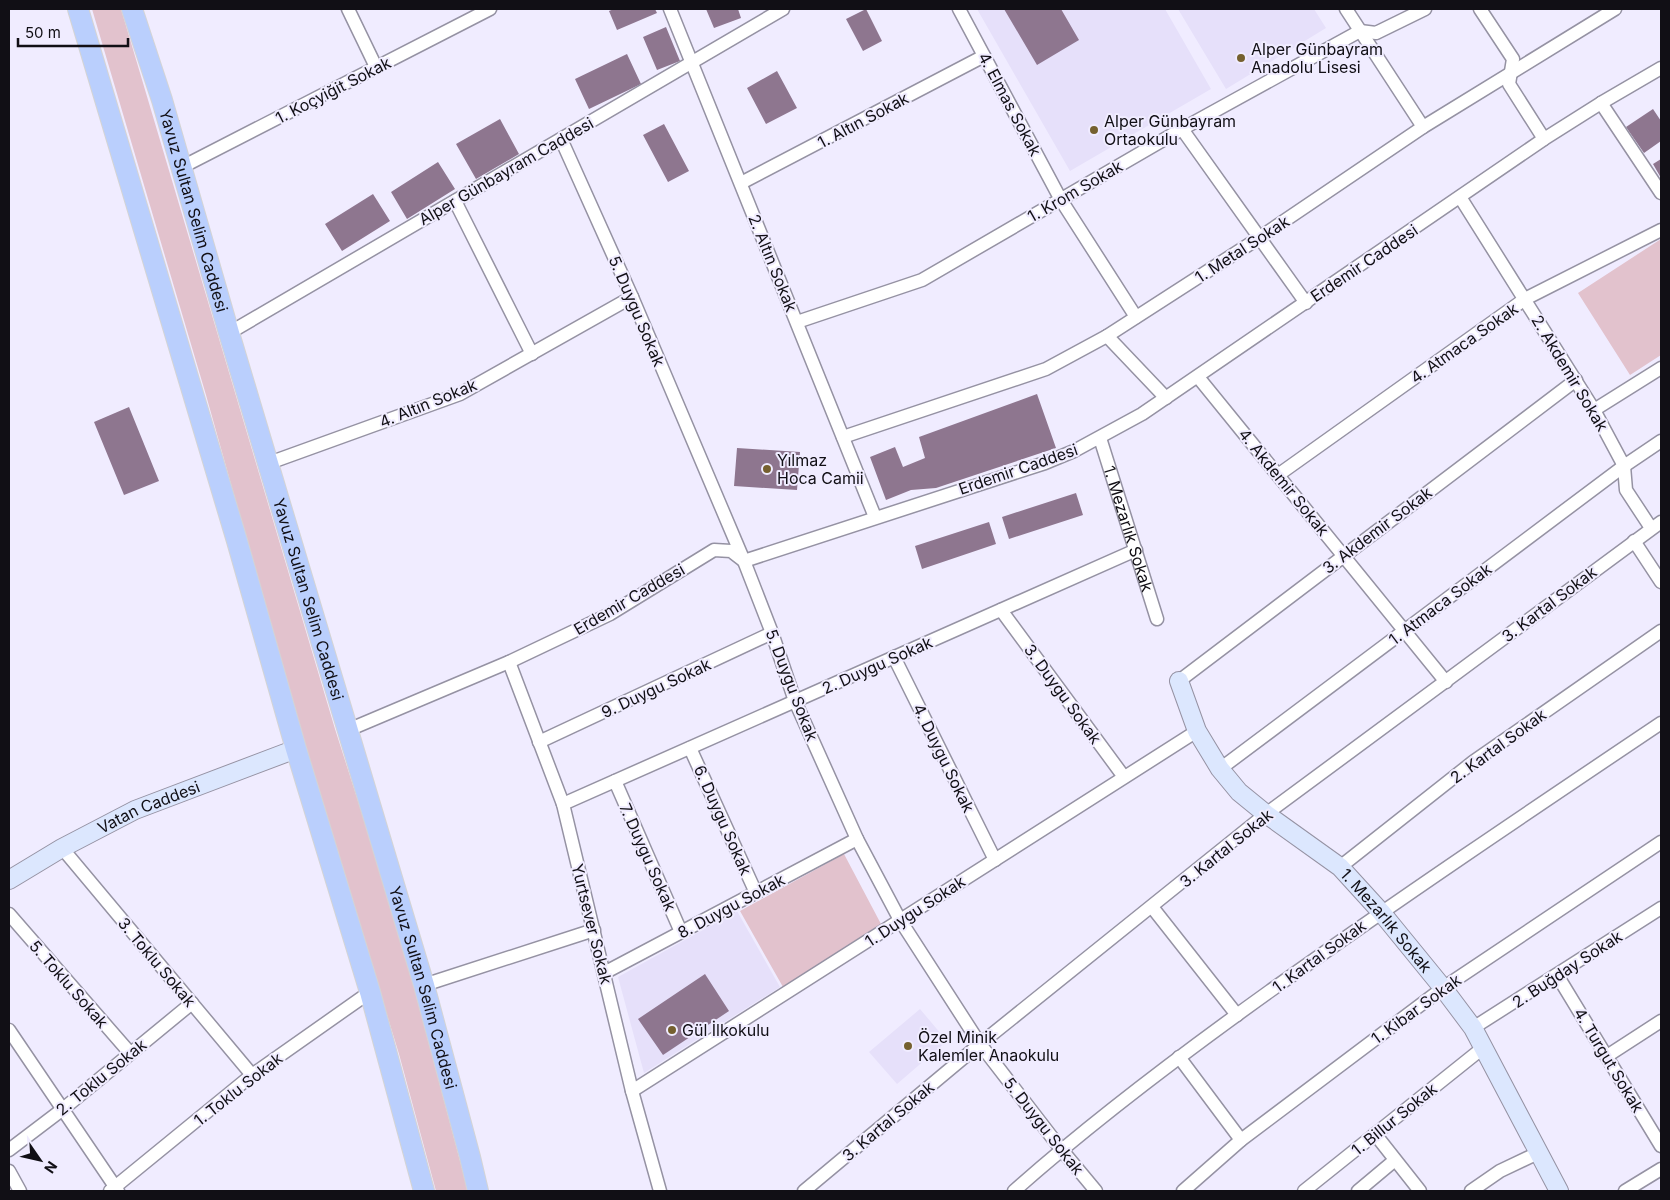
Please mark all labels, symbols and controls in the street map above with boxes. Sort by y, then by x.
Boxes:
scale bar [18,15,128,47]
text: 50 m [25,23,61,42]
place label: Alper Günbayram Anadolu Lisesi [1251,39,1383,77]
street label: 4. Elmas Sokak [974,49,1046,160]
street label: 1. Koçyiğit Sokak [272,52,394,128]
marker: Alper Günbayram Anadolu Lisesi [1235,52,1247,64]
street label: 1. Altın Sokak [814,88,912,152]
street label: Yavuz Sultan Selim Caddesi [155,107,232,314]
place label: Alper Günbayram Ortaokulu [1104,111,1236,149]
street label: Alper Günbayram Caddesi [415,113,597,229]
marker: Alper Günbayram Ortaokulu [1088,124,1100,136]
street label: 1. Krom Sokak [1024,156,1126,226]
street label: 2. Altın Sokak [744,211,802,315]
street label: 1. Metal Sokak [1191,211,1293,287]
street label: Erdemir Caddesi [1307,220,1421,306]
street label: 5. Duygu Sokak [605,253,669,370]
street label: 4. Atmaca Sokak [1406,298,1522,388]
street label: 2. Akdemir Sokak [1527,311,1613,435]
street label: 4. Altın Sokak [376,374,480,432]
street label: 4. Akdemir Sokak [1235,424,1334,540]
street label: Erdemir Caddesi [956,439,1080,499]
place label: Yılmaz Hoca Camii [777,450,864,488]
marker: Yılmaz Hoca Camii [761,463,773,475]
street label: 1. Mezarlık Sokak [1099,463,1158,594]
street label: 3. Akdemir Sokak [1318,482,1436,578]
street label: Yavuz Sultan Selim Caddesi [269,496,348,703]
street label: Erdemir Caddesi [570,559,688,639]
street label: 1. Atmaca Sokak [1385,559,1496,649]
street label: 3. Kartal Sokak [1498,562,1601,646]
street label: 5. Duygu Sokak [761,626,823,744]
street label: 2. Duygu Sokak [819,632,936,698]
street label: 3. Duygu Sokak [1020,640,1106,748]
street label: 9. Duygu Sokak [598,654,714,722]
street label: 4. Duygu Sokak [909,700,979,816]
street label: 2. Kartal Sokak [1446,704,1550,788]
street label: 6. Duygu Sokak [690,762,756,878]
street label: Vatan Caddesi [94,776,203,838]
street label: 7. Duygu Sokak [615,800,681,914]
street label: 3. Kartal Sokak [1176,804,1277,892]
street label: Yurtsever Sokak [567,862,617,987]
street label: 1. Mezarlık Sokak [1336,864,1436,977]
street label: 8. Duygu Sokak [674,869,788,943]
street label: 1. Duygu Sokak [861,871,969,951]
street label: Yavuz Sultan Selim Caddesi [385,884,461,1091]
street label: 3. Toklu Sokak [114,913,200,1011]
street label: 1. Kartal Sokak [1268,915,1370,997]
street label: 2. Buğday Sokak [1508,926,1626,1012]
street label: 5. Toklu Sokak [25,936,113,1032]
street label: 1. Kibar Sokak [1367,970,1465,1048]
street label: 4. Turgut Sokak [1570,1004,1648,1116]
place label: Gül İlkokulu [682,1020,770,1040]
marker: Gül İlkokulu [666,1024,678,1036]
place label: Özel Minik Kalemler Anaokulu [918,1027,1059,1065]
street label: 2. Toklu Sokak [52,1034,150,1120]
marker: Özel Minik Kalemler Anaokulu [902,1040,914,1052]
street label: 1. Toklu Sokak [190,1048,287,1130]
street label: 5. Duygu Sokak [1000,1073,1088,1179]
street label: 3. Kartal Sokak [838,1077,938,1165]
street label: 1. Billur Sokak [1347,1078,1441,1160]
north arrow [15,1135,65,1185]
text: N [41,1158,61,1177]

